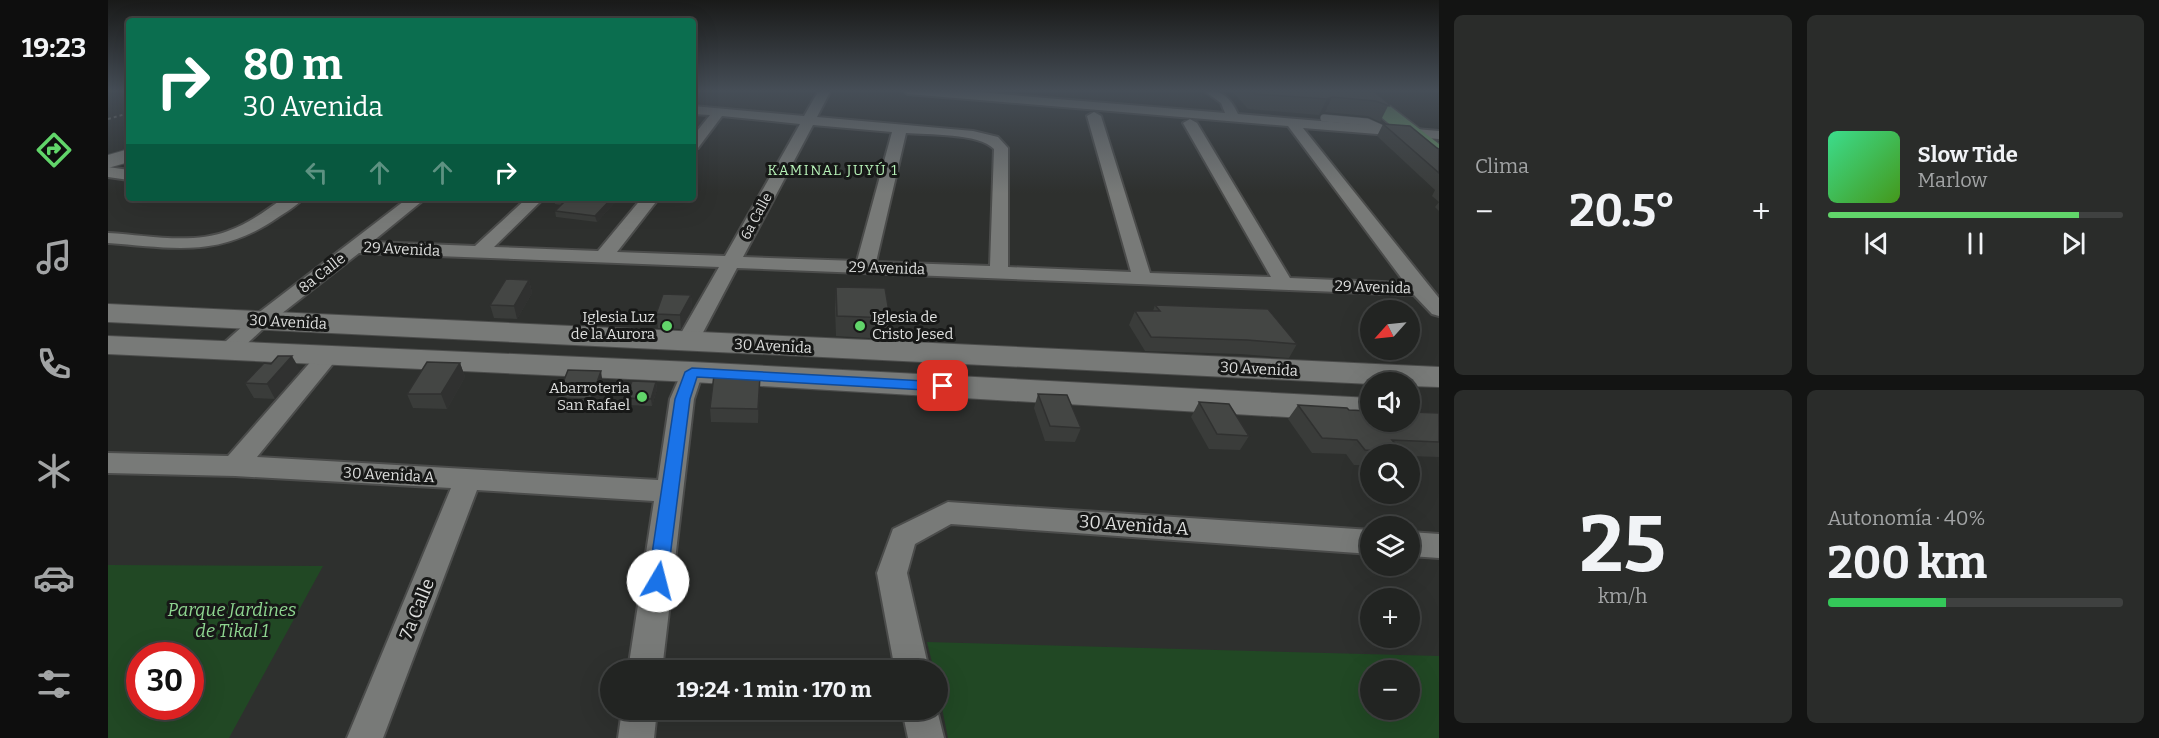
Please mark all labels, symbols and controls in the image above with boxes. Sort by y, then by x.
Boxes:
text: 19:23 [22,32,86,64]
text: 80 m [243,40,343,90]
icon: right [144,42,222,120]
text: 30 Avenida [243,91,383,123]
icon: directions [33,129,75,171]
text: Slow Tide [1918,141,2018,168]
text: Clima [1475,154,1529,178]
icon: left [300,156,333,189]
icon: ahead [363,156,396,189]
icon: ahead [426,156,459,189]
icon: right [489,156,522,189]
district label: KAMINAL JUYÚ 1 [768,161,898,179]
text: Marlow [1918,168,1987,192]
text: 20.5° [1569,184,1676,238]
street label: 6a Calle [737,190,776,243]
text: − [1475,192,1493,232]
text: + [1752,192,1771,232]
icon: previous [1860,227,1893,260]
icon: pause [1959,227,1992,260]
icon: next [2057,227,2090,260]
icon: music [33,236,75,278]
street label: 29 Avenida [363,238,441,260]
street label: 8a Calle [295,249,349,297]
street label: 29 Avenida [848,258,926,278]
street label: 29 Avenida [1334,277,1412,297]
north arrow [1360,300,1420,360]
map controls [1360,300,1420,720]
place label: Iglesia Luz de la Aurora [571,308,655,343]
place label: Iglesia de Cristo Jesed [872,308,954,343]
street label: 30 Avenida [249,311,327,333]
marker: Iglesia Luz de la Aurora [660,319,674,333]
marker: Iglesia de Cristo Jesed [853,319,867,333]
street label: 30 Avenida [734,335,812,357]
icon: phone [33,343,75,385]
street label: 30 Avenida [1220,358,1298,380]
pin [917,360,968,411]
icon: arrive [926,369,959,402]
button: sound [1360,372,1420,432]
place label: Abarroteria San Rafael [549,379,630,414]
marker: Abarroteria San Rafael [635,390,649,404]
button: search [1360,444,1420,504]
icon: climate [33,450,75,492]
street label: 30 Avenida A [343,464,435,486]
text: 25 [1579,498,1666,592]
text: Autonomía · 40% [1828,506,1985,530]
street label: 30 Avenida A [1079,510,1190,540]
button: layers [1360,516,1420,576]
text: 200 km [1828,536,1987,590]
position arrow [626,549,690,613]
icon: car [33,557,75,599]
street label: 7a Calle [395,575,439,643]
text: km/h [1598,584,1648,608]
button: + [1360,588,1420,648]
park label: Parque Jardines de Tikal 1 [168,599,297,642]
speed limit sign: 30 [126,642,204,720]
button: − [1360,660,1420,720]
icon: filters [33,663,75,705]
text: 19:24 · 1 min · 170 m [677,676,871,703]

